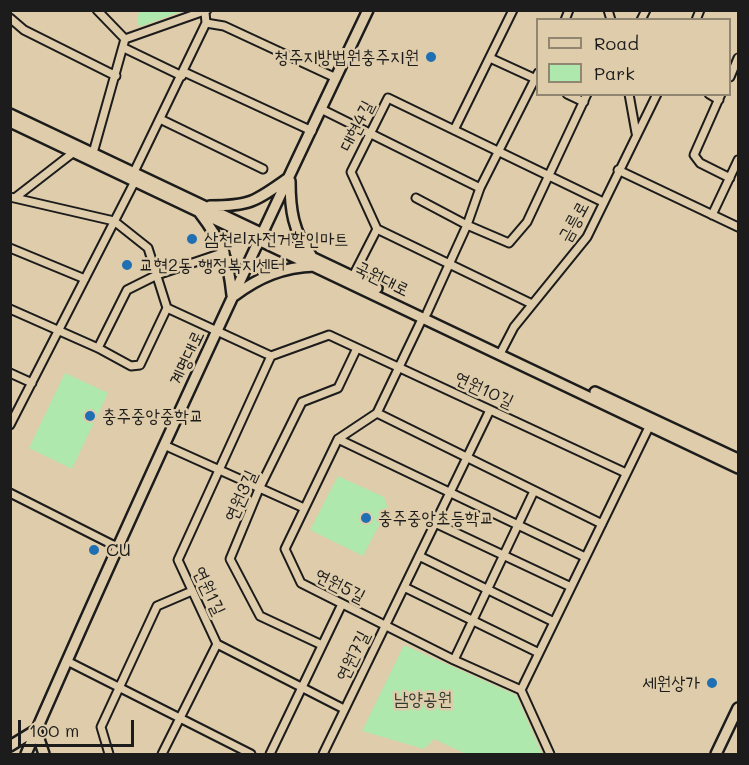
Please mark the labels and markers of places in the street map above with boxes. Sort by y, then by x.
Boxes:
place label: 청주지방법원충주지원 [274,46,419,68]
marker: 청주지방법원충주지원 [424,50,438,64]
place label: 삼천리자전거할인마트 [204,228,349,250]
marker: 삼천리자전거할인마트 [185,232,199,246]
place label: 교현2동 행정복지센터 [139,254,285,276]
marker: 교현2동 행정복지센터 [120,258,134,272]
place label: 충주중앙중학교 [102,405,203,427]
marker: 충주중앙중학교 [83,409,97,423]
place label: 충주중앙초등학교 [378,507,494,529]
marker: 충주중앙초등학교 [359,511,373,525]
place label: CU [106,539,131,561]
marker: CU [87,543,101,557]
place label: 세원상가 [642,672,700,694]
marker: 세원상가 [705,676,719,690]

